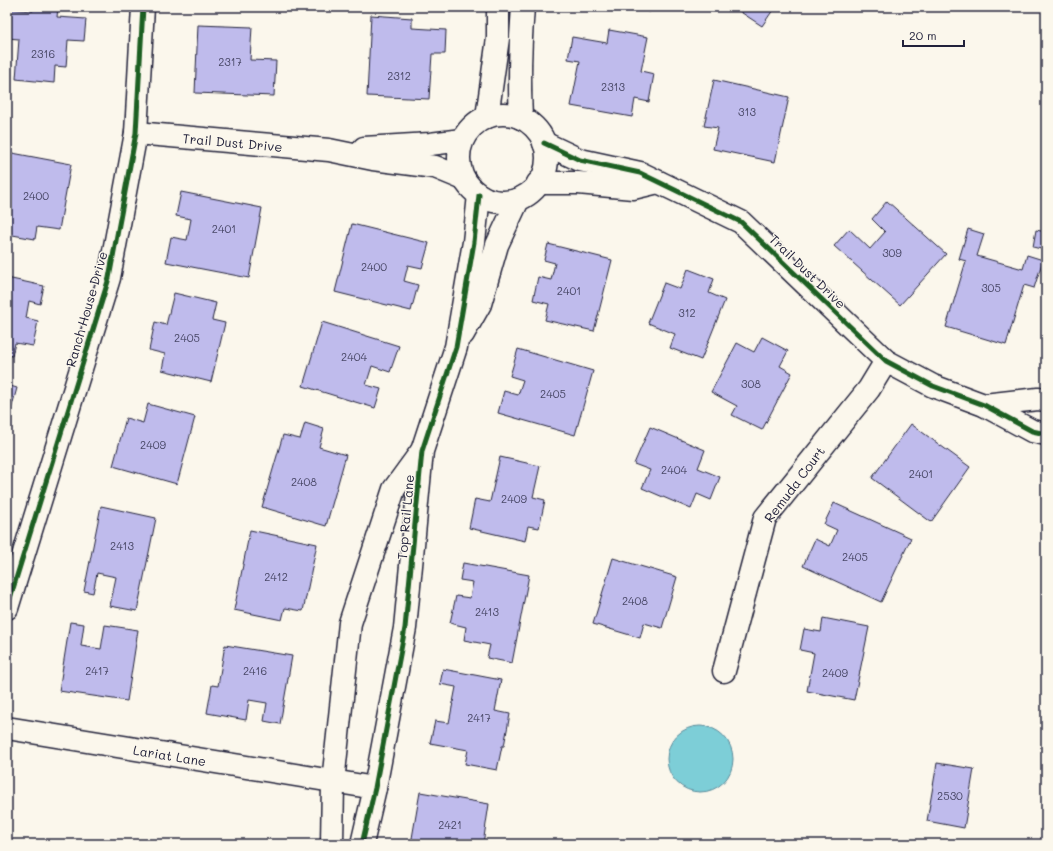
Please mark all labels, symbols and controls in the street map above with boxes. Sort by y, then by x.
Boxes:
scale bar [903,22,964,48]
text: 20 m [909,27,937,43]
house number: 2316 [31,46,55,61]
house number: 2317 [218,54,242,69]
house number: 2312 [387,68,411,83]
house number: 2313 [601,79,626,94]
house number: 313 [738,104,756,119]
street label: Trail Dust Drive [182,129,283,154]
house number: 2400 [23,188,49,203]
house number: 2401 [212,221,236,236]
street label: Trail Dust Drive [766,230,850,312]
house number: 309 [882,245,902,260]
street label: Ranch House Drive [61,249,111,369]
house number: 2400 [361,259,387,274]
house number: 305 [981,280,1001,295]
house number: 2401 [557,283,581,298]
house number: 312 [678,305,696,320]
house number: 2405 [174,330,200,345]
house number: 2404 [341,349,367,364]
house number: 308 [741,376,761,391]
house number: 2405 [540,386,566,401]
house number: 2409 [140,437,166,452]
street label: Remuda Court [760,442,828,525]
house number: 2404 [661,462,687,477]
house number: 2401 [909,466,933,481]
house number: 2408 [291,474,317,489]
street label: Top Rail Lane [393,474,417,560]
house number: 2409 [501,491,527,506]
house number: 2413 [110,538,135,553]
house number: 2405 [842,549,868,564]
house number: 2412 [264,569,288,584]
house number: 2408 [622,593,648,608]
house number: 2413 [475,604,500,619]
house number: 2417 [85,663,109,678]
house number: 2416 [243,663,267,678]
house number: 2409 [822,665,848,680]
house number: 2417 [467,710,491,725]
street label: Lariat Lane [132,740,208,769]
house number: 2530 [937,788,963,803]
house number: 2421 [438,817,462,832]

